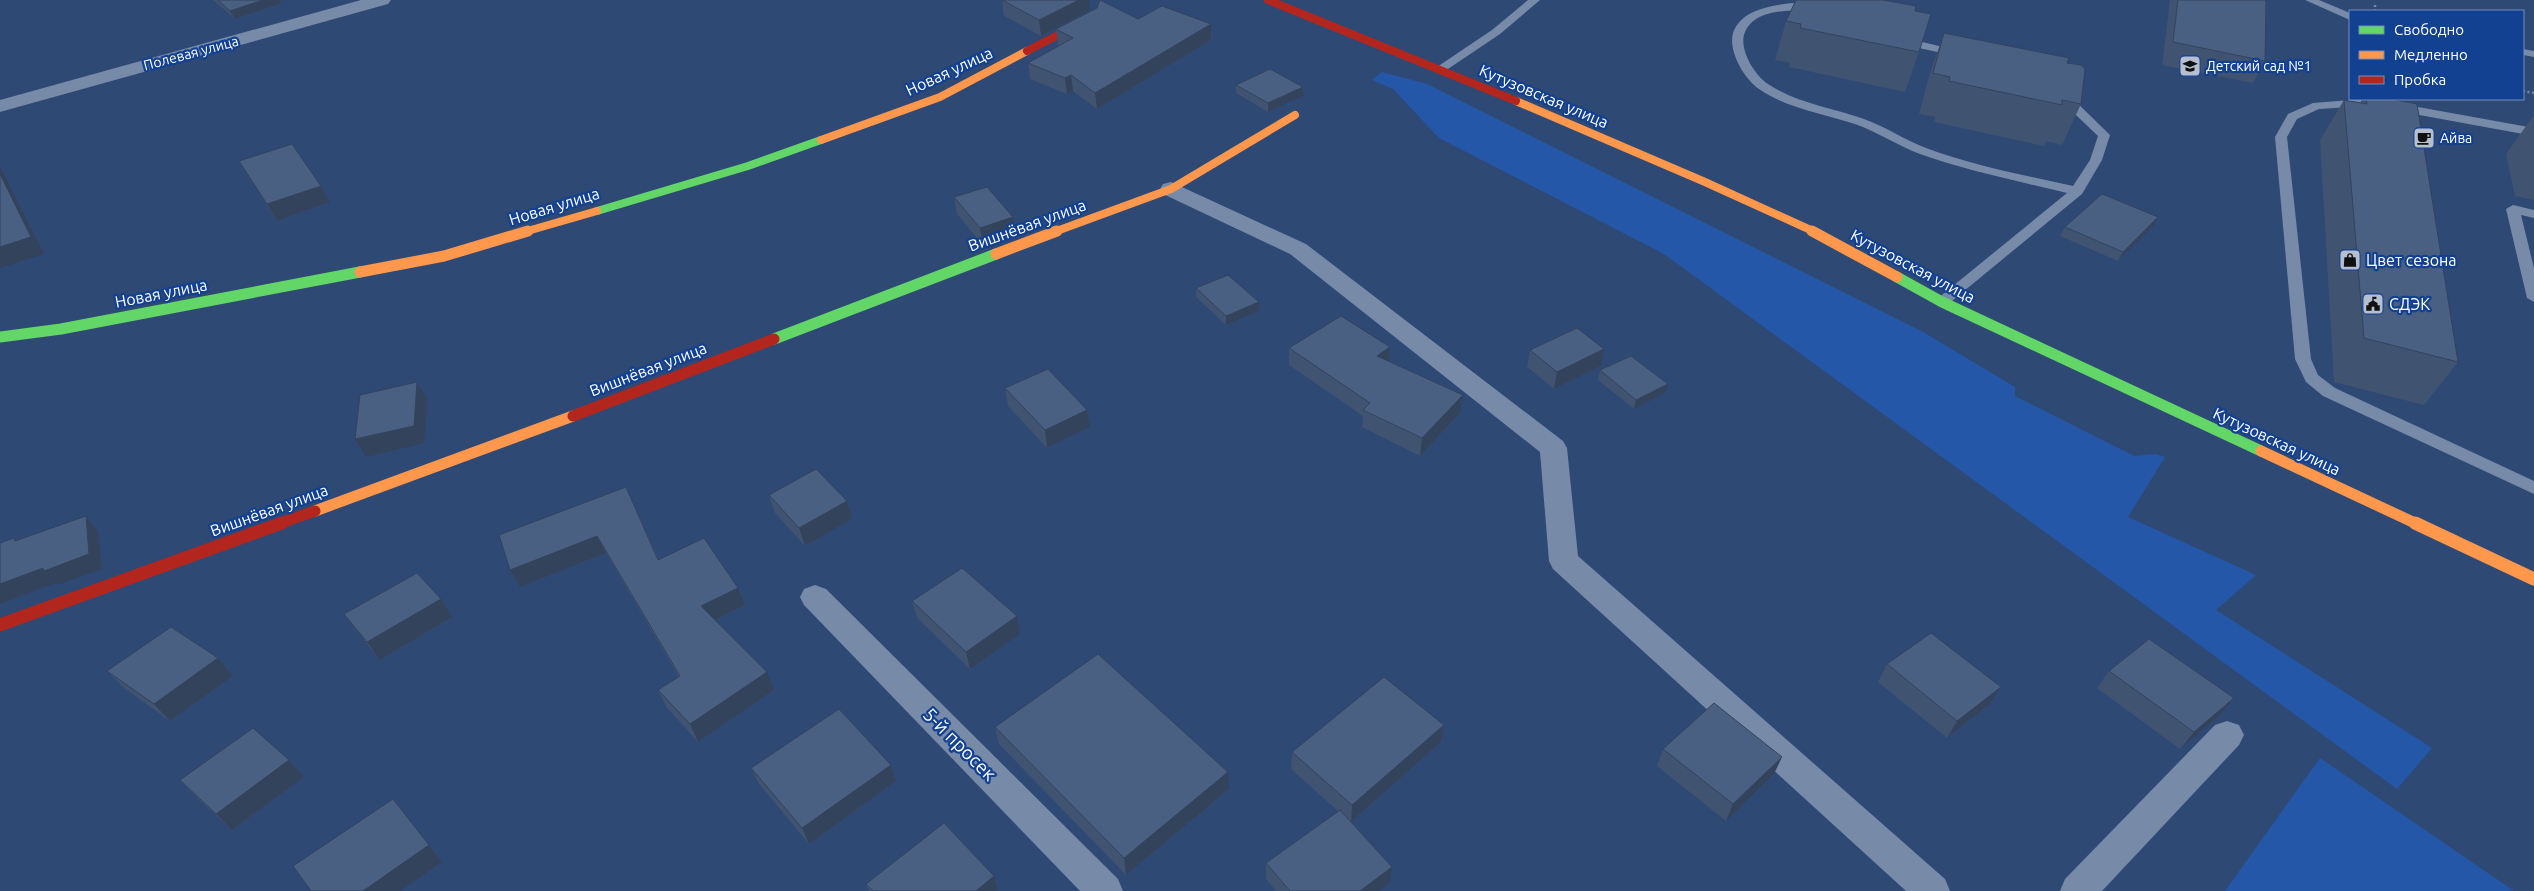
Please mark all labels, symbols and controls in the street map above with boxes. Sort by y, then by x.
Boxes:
legend [2349,10,2524,100]
text: Свободно [2394,21,2464,38]
street label: Полевая улица [142,33,240,73]
street label: Новая улица [903,43,995,99]
text: Медленно [2394,46,2468,63]
school or university icon: Детский сад №1 [2178,54,2202,78]
place label: Детский сад №1 [2206,58,2312,74]
street label: Кутузовская улица [1477,61,1611,131]
text: Пробка [2394,71,2446,88]
cafe icon: Айва [2412,126,2436,150]
place label: Айва [2440,130,2472,146]
street label: Новая улица [507,184,601,228]
street label: Вишнёвая улица [966,195,1088,255]
street label: Кутузовская улица [1848,226,1978,306]
shop icon: Цвет сезона [2338,248,2362,272]
place label: Цвет сезона [2366,251,2457,269]
street label: Новая улица [113,275,209,311]
public building icon: СДЭК [2361,292,2385,316]
place label: СДЭК [2389,295,2430,313]
street label: Вишнёвая улица [587,338,709,400]
street label: Кутузовская улица [2211,404,2343,478]
street label: Вишнёвая улица [208,480,330,540]
street label: 5-й просек [919,703,1001,785]

